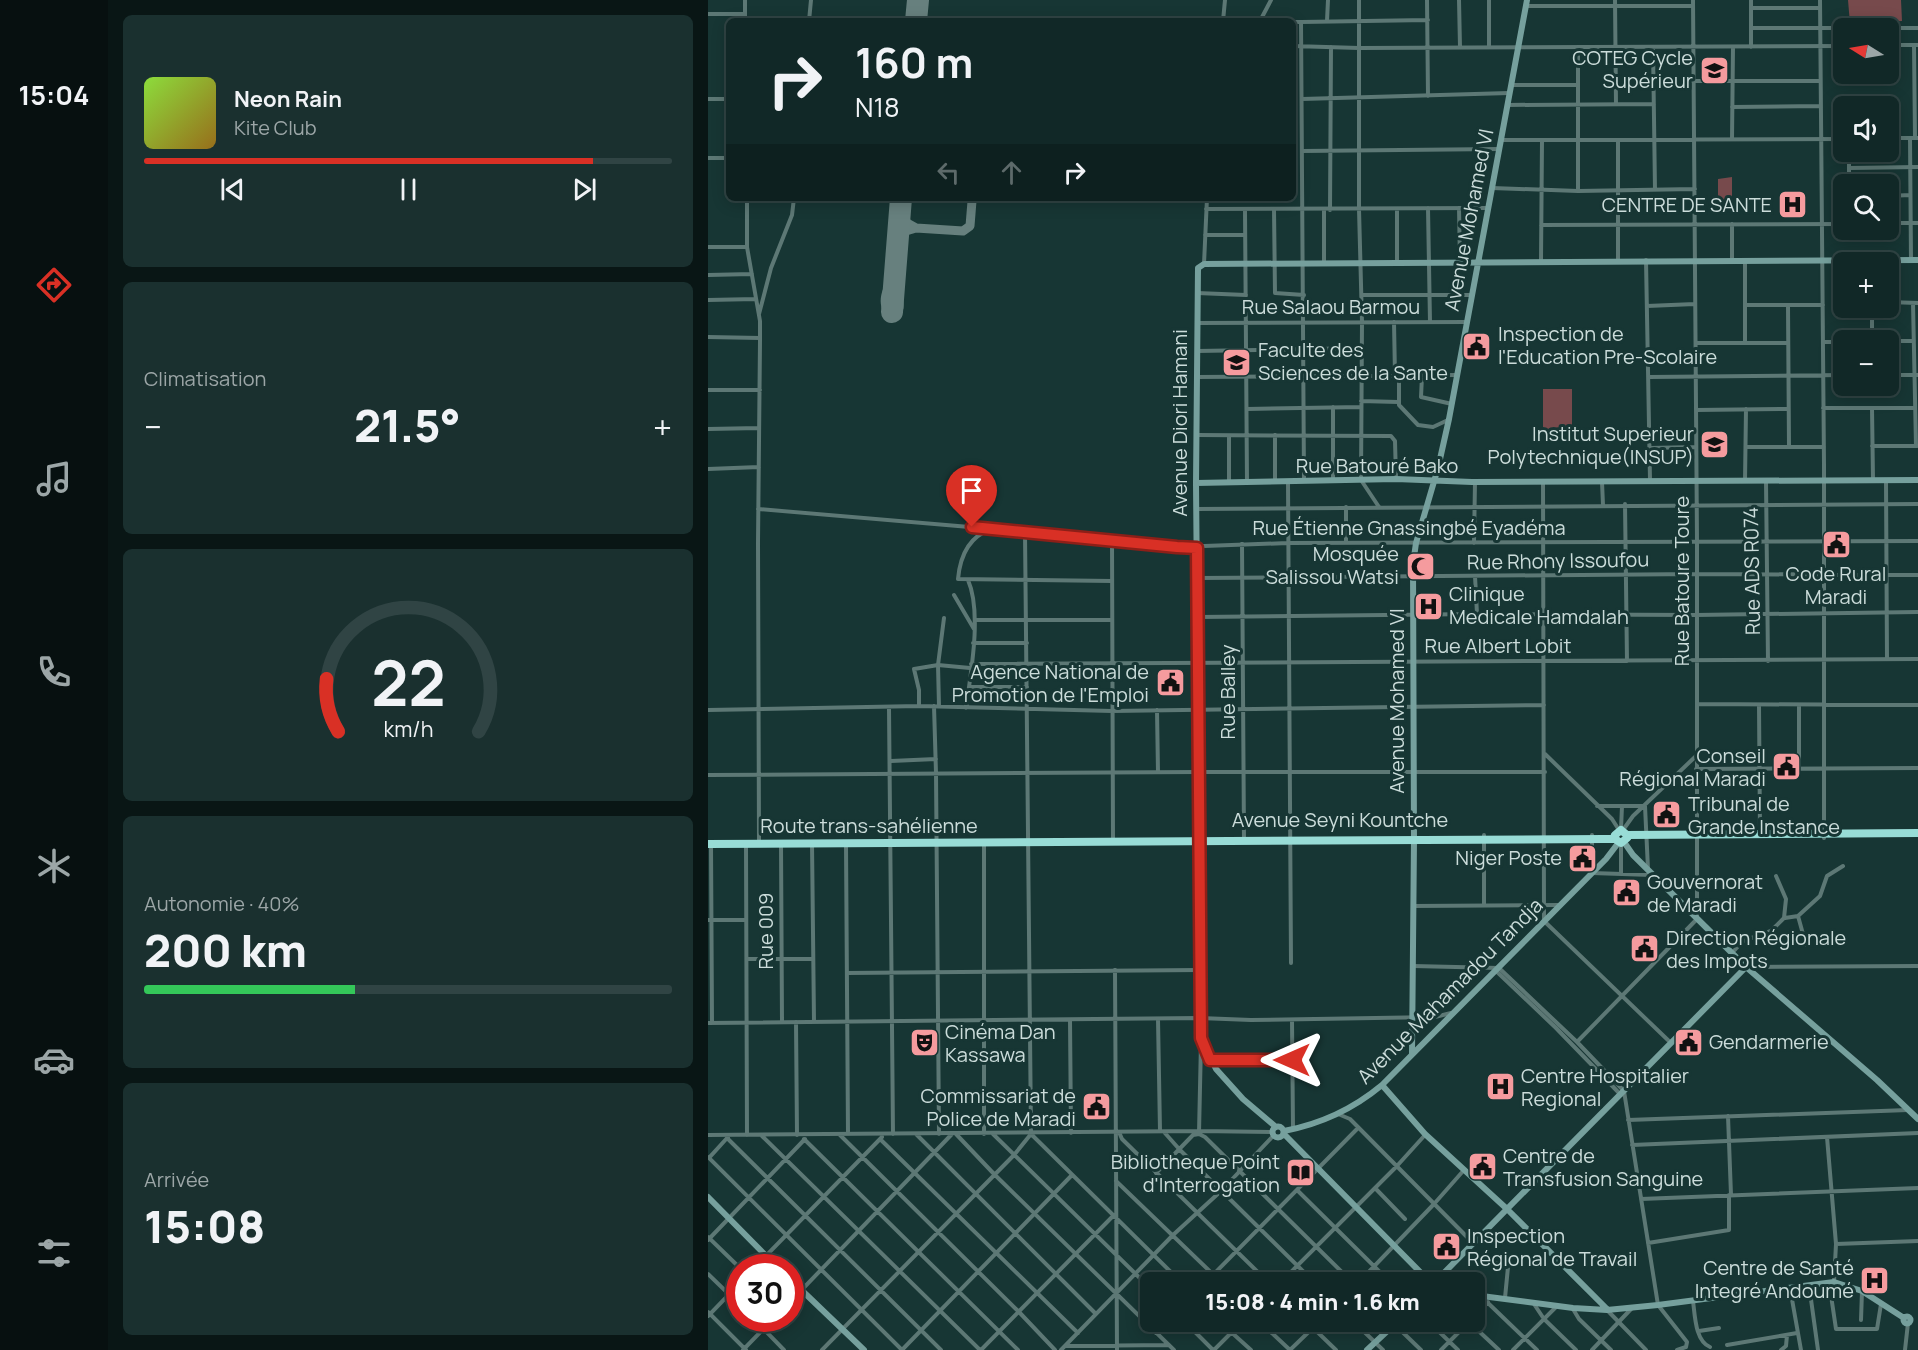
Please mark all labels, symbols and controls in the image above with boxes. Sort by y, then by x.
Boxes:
north arrow [1833,18,1899,84]
map controls [1833,18,1899,396]
text: 160 m [855,33,973,91]
icon: right [756,42,834,120]
place label: COTEG Cycle Supérieur [1572,44,1693,94]
school or university icon: COTEG Cycle Supérieur [1698,54,1730,86]
text: 15:04 [18,76,90,113]
text: Neon Rain [234,84,342,114]
text: N18 [855,88,900,125]
button: sound [1833,96,1899,162]
text: Kite Club [234,114,317,141]
street label: Avenue Mohamed VI [1438,126,1499,313]
icon: left [932,156,965,189]
icon: ahead [995,156,1028,189]
icon: right [1058,156,1091,189]
icon: previous [216,173,249,206]
icon: pause [392,173,425,206]
icon: next [568,173,601,206]
button: search [1833,174,1899,240]
hospital icon: CENTRE DE SANTE [1777,189,1809,221]
place label: CENTRE DE SANTE [1602,191,1772,218]
button: + [1833,252,1899,318]
icon: directions [33,264,75,306]
street label: Rue Salaou Barmou [1242,293,1420,320]
place label: Inspection de l'Education Pre-Scolaire [1498,320,1717,370]
street label: Avenue Diori Hamani [1166,329,1193,517]
public building icon: Inspection de l'Education Pre-Scolaire [1461,330,1493,362]
button: − [1833,330,1899,396]
place label: Faculte des Sciences de la Sante [1258,336,1448,386]
school or university icon: Faculte des Sciences de la Sante [1221,346,1253,378]
text: Climatisation [144,365,266,392]
text: 21.5° [354,394,461,456]
text: − [144,404,162,449]
text: + [653,404,672,449]
place label: Institut Superieur Polytechnique(INSUP) [1488,420,1694,470]
school or university icon: Institut Superieur Polytechnique(INSUP) [1699,429,1731,461]
street label: Rue Batouré Bako [1296,452,1459,479]
icon: music [33,458,75,500]
pin [946,465,997,527]
icon: arrive [955,474,988,507]
street label: Rue Batoure Toure [1668,496,1695,666]
street label: Rue ADS R074 [1737,507,1766,635]
street label: Rue Étienne Gnassingbé Eyadéma [1252,514,1566,541]
public building icon: Code Rural Maradi [1820,528,1852,560]
place label: Mosquée Salissou Watsi [1265,540,1399,590]
street label: Rue Rhony Issoufou [1467,545,1649,576]
mosque icon: Mosquée Salissou Watsi [1404,550,1436,582]
place label: Code Rural Maradi [1786,560,1886,610]
place label: Clinique Medicale Hamdalah [1449,580,1629,630]
hospital icon: Clinique Medicale Hamdalah [1412,590,1444,622]
street label: Avenue Mohamed VI [1383,608,1410,794]
street label: Rue Albert Lobit [1425,632,1571,659]
text: 22 [371,639,445,725]
street label: Rue Balley [1214,644,1241,739]
icon: phone [33,651,75,693]
place label: Agence National de Promotion de l'Emploi [952,658,1149,708]
public building icon: Agence National de Promotion de l'Emploi [1154,667,1186,699]
text: km/h [383,714,433,743]
place label: Conseil Régional Maradi [1619,742,1766,792]
public building icon: Conseil Régional Maradi [1771,751,1803,783]
place label: Tribunal de Grande Instance [1688,790,1840,840]
public building icon: Tribunal de Grande Instance [1651,799,1683,831]
street label: Avenue Seyni Kountche [1232,806,1448,833]
street label: Route trans-sahélienne [760,812,978,839]
public building icon: Niger Poste [1567,842,1599,874]
place label: Niger Poste [1455,844,1562,871]
icon: climate [33,845,75,887]
place label: Gouvernorat de Maradi [1647,868,1763,918]
public building icon: Gouvernorat de Maradi [1610,877,1642,909]
text: Autonomie · 40% [144,890,300,917]
street label: Avenue Mahamadou Tandja [1351,892,1548,1089]
street label: Rue 009 [752,893,779,970]
text: 200 km [144,919,307,981]
place label: Direction Régionale des Impots [1666,924,1846,974]
public building icon: Direction Régionale des Impots [1629,933,1661,965]
place label: Cinéma Dan Kassawa [945,1018,1056,1068]
public building icon: Gendarmerie [1672,1026,1704,1058]
theatre icon: Cinéma Dan Kassawa [908,1027,940,1059]
position arrow [1260,1028,1324,1092]
place label: Gendarmerie [1709,1028,1829,1055]
icon: car [33,1039,75,1081]
place label: Centre Hospitalier Regional [1521,1062,1689,1112]
hospital icon: Centre Hospitalier Regional [1484,1071,1516,1103]
place label: Commissariat de Police de Maradi [921,1082,1076,1132]
public building icon: Commissariat de Police de Maradi [1081,1091,1113,1123]
place label: Centre de Transfusion Sanguine [1503,1142,1703,1192]
place label: Bibliotheque Point d'Interrogation [1111,1148,1280,1198]
public building icon: Centre de Transfusion Sanguine [1466,1151,1498,1183]
library icon: Bibliotheque Point d'Interrogation [1285,1157,1317,1189]
text: Arrivée [144,1166,209,1193]
text: 15:08 [144,1195,265,1257]
place label: Inspection Régional de Travail [1467,1222,1637,1272]
public building icon: Inspection Régional de Travail [1430,1231,1462,1263]
icon: filters [33,1232,75,1274]
speed limit sign: 30 [726,1254,804,1332]
place label: Centre de Santé Integré Andoumé [1695,1254,1854,1304]
hospital icon: Centre de Santé Integré Andoumé [1859,1264,1891,1296]
text: 15:08 · 4 min · 1.6 km [1205,1287,1420,1317]

